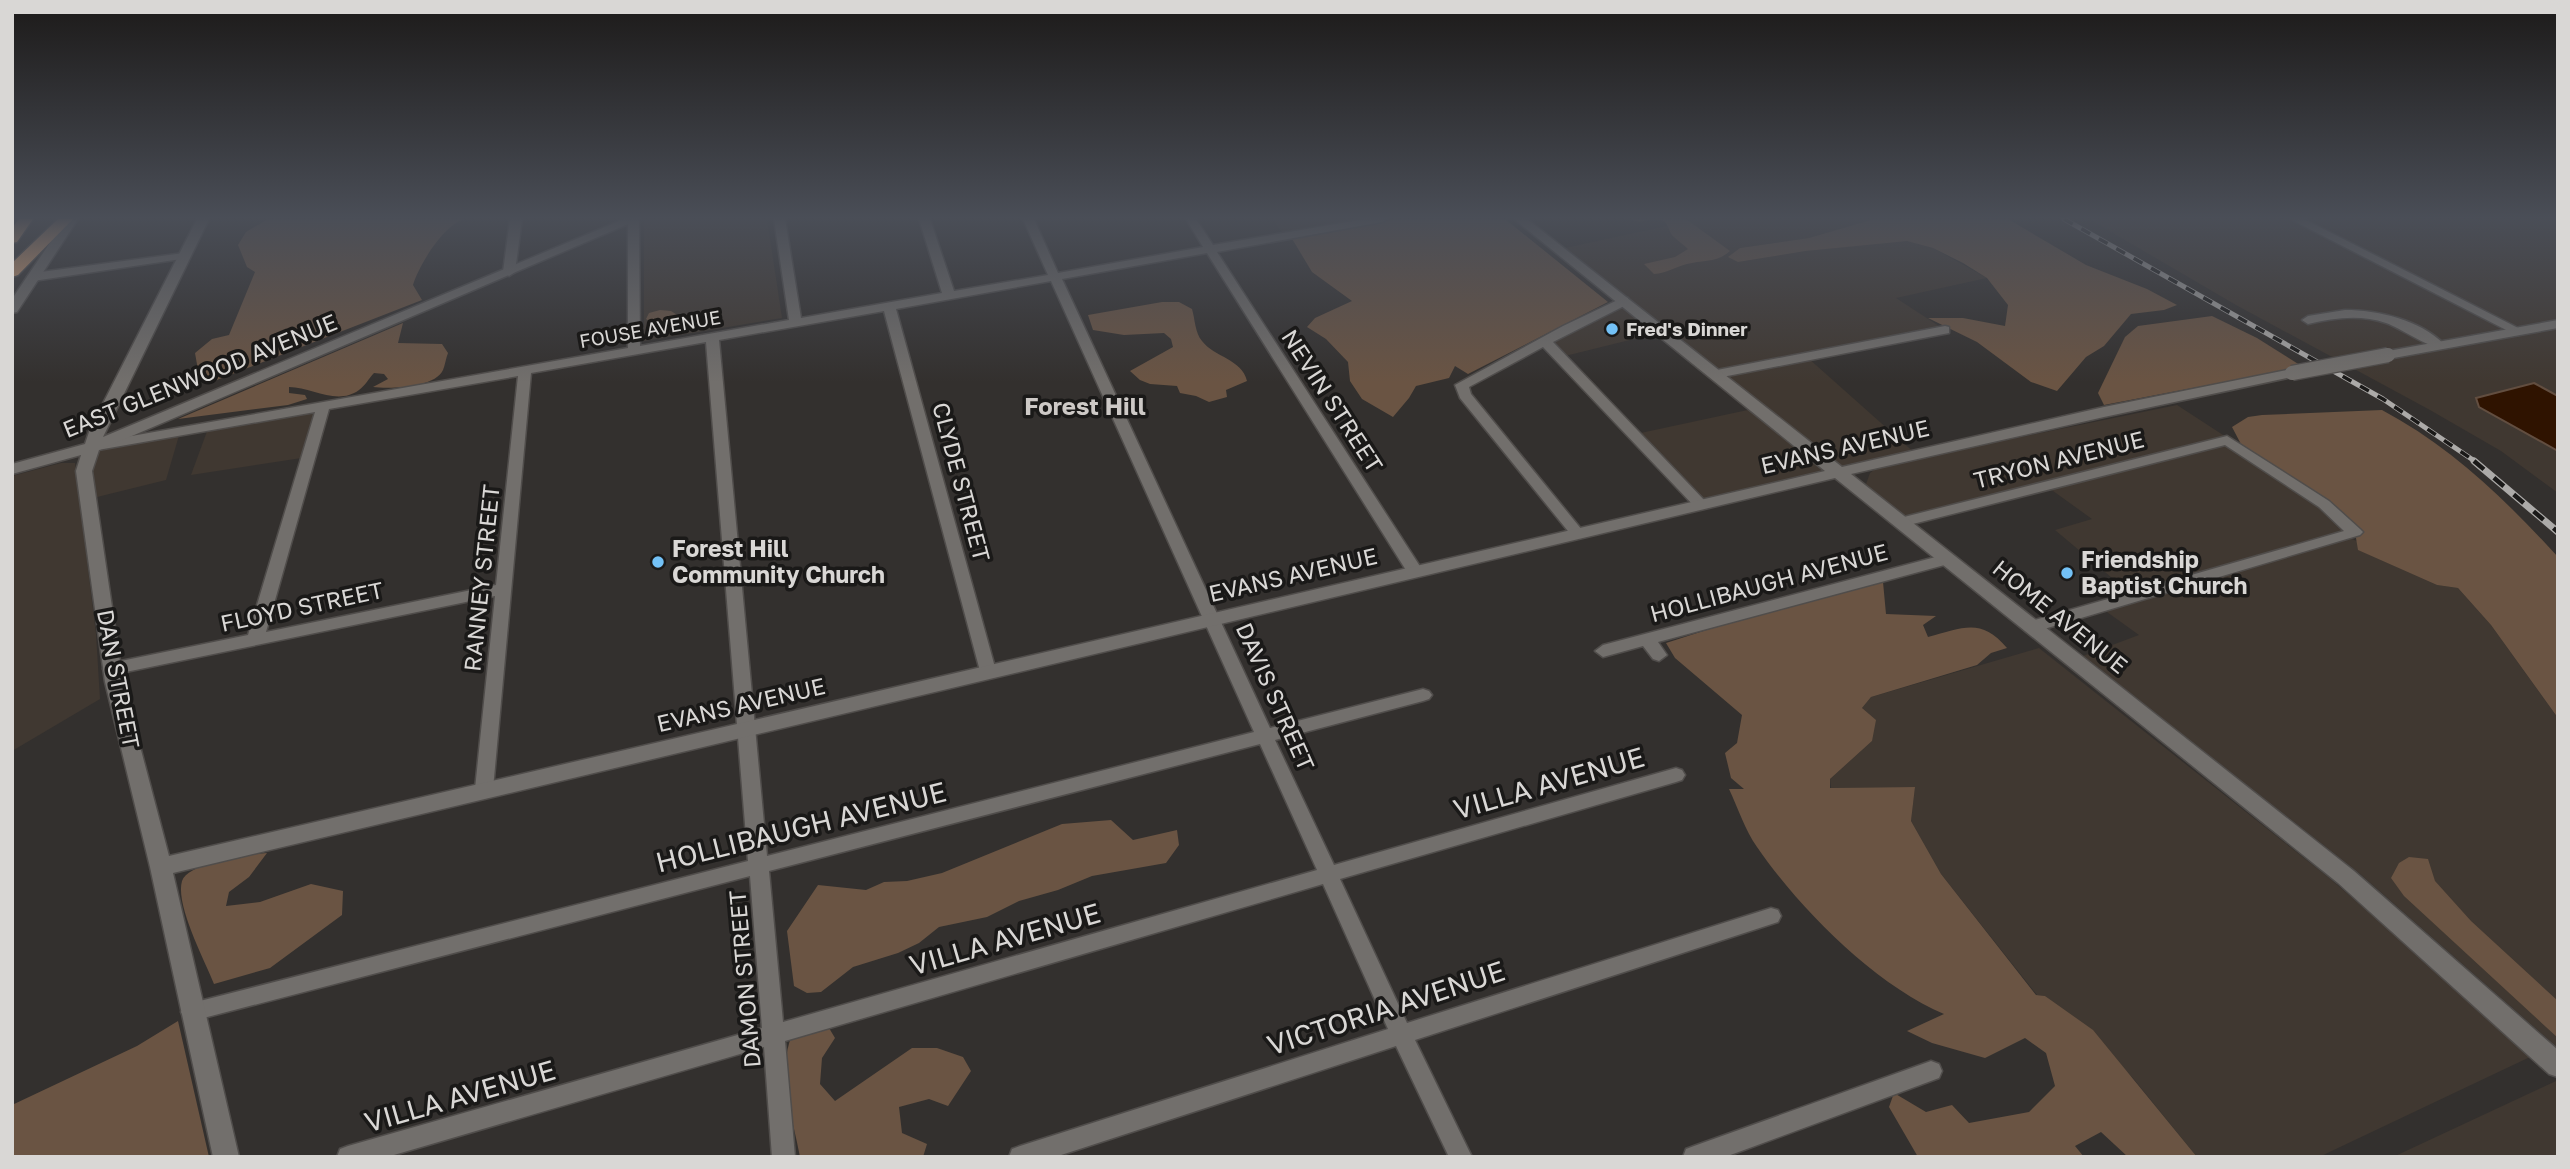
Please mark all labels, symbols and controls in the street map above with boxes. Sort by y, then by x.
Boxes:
street label: FOUSE AVENUE [578,305,722,352]
street label: EAST GLENWOOD AVENUE [58,307,341,443]
place label: Fred's Dinner [1626,317,1748,340]
marker: Fred's Dinner [1604,321,1620,337]
street label: NEVIN STREET [1276,324,1389,477]
district label: Forest Hill [1024,391,1146,420]
street label: CLYDE STREET [927,399,997,564]
street label: EVANS AVENUE [1758,413,1932,479]
street label: TRYON AVENUE [1971,424,2147,494]
street label: RANNEY STREET [457,483,505,673]
place label: Forest Hill Community Church [672,534,885,588]
street label: HOLLIBAUGH AVENUE [1647,537,1891,627]
street label: EVANS AVENUE [1206,541,1380,607]
place label: Friendship Baptist Church [2081,545,2248,599]
street label: HOME AVENUE [1988,553,2134,679]
marker: Forest Hill Community Church [650,554,666,570]
marker: Friendship Baptist Church [2059,565,2075,581]
street label: FLOYD STREET [218,575,386,637]
street label: DAN STREET [92,607,146,751]
street label: DAVIS STREET [1231,618,1321,775]
street label: EVANS AVENUE [654,671,828,737]
street label: VILLA AVENUE [1450,740,1648,826]
street label: HOLLIBAUGH AVENUE [652,774,950,879]
street label: DAMON STREET [722,889,766,1069]
street label: VILLA AVENUE [906,896,1104,982]
street label: VICTORIA AVENUE [1263,954,1509,1062]
street label: VILLA AVENUE [361,1053,559,1139]

